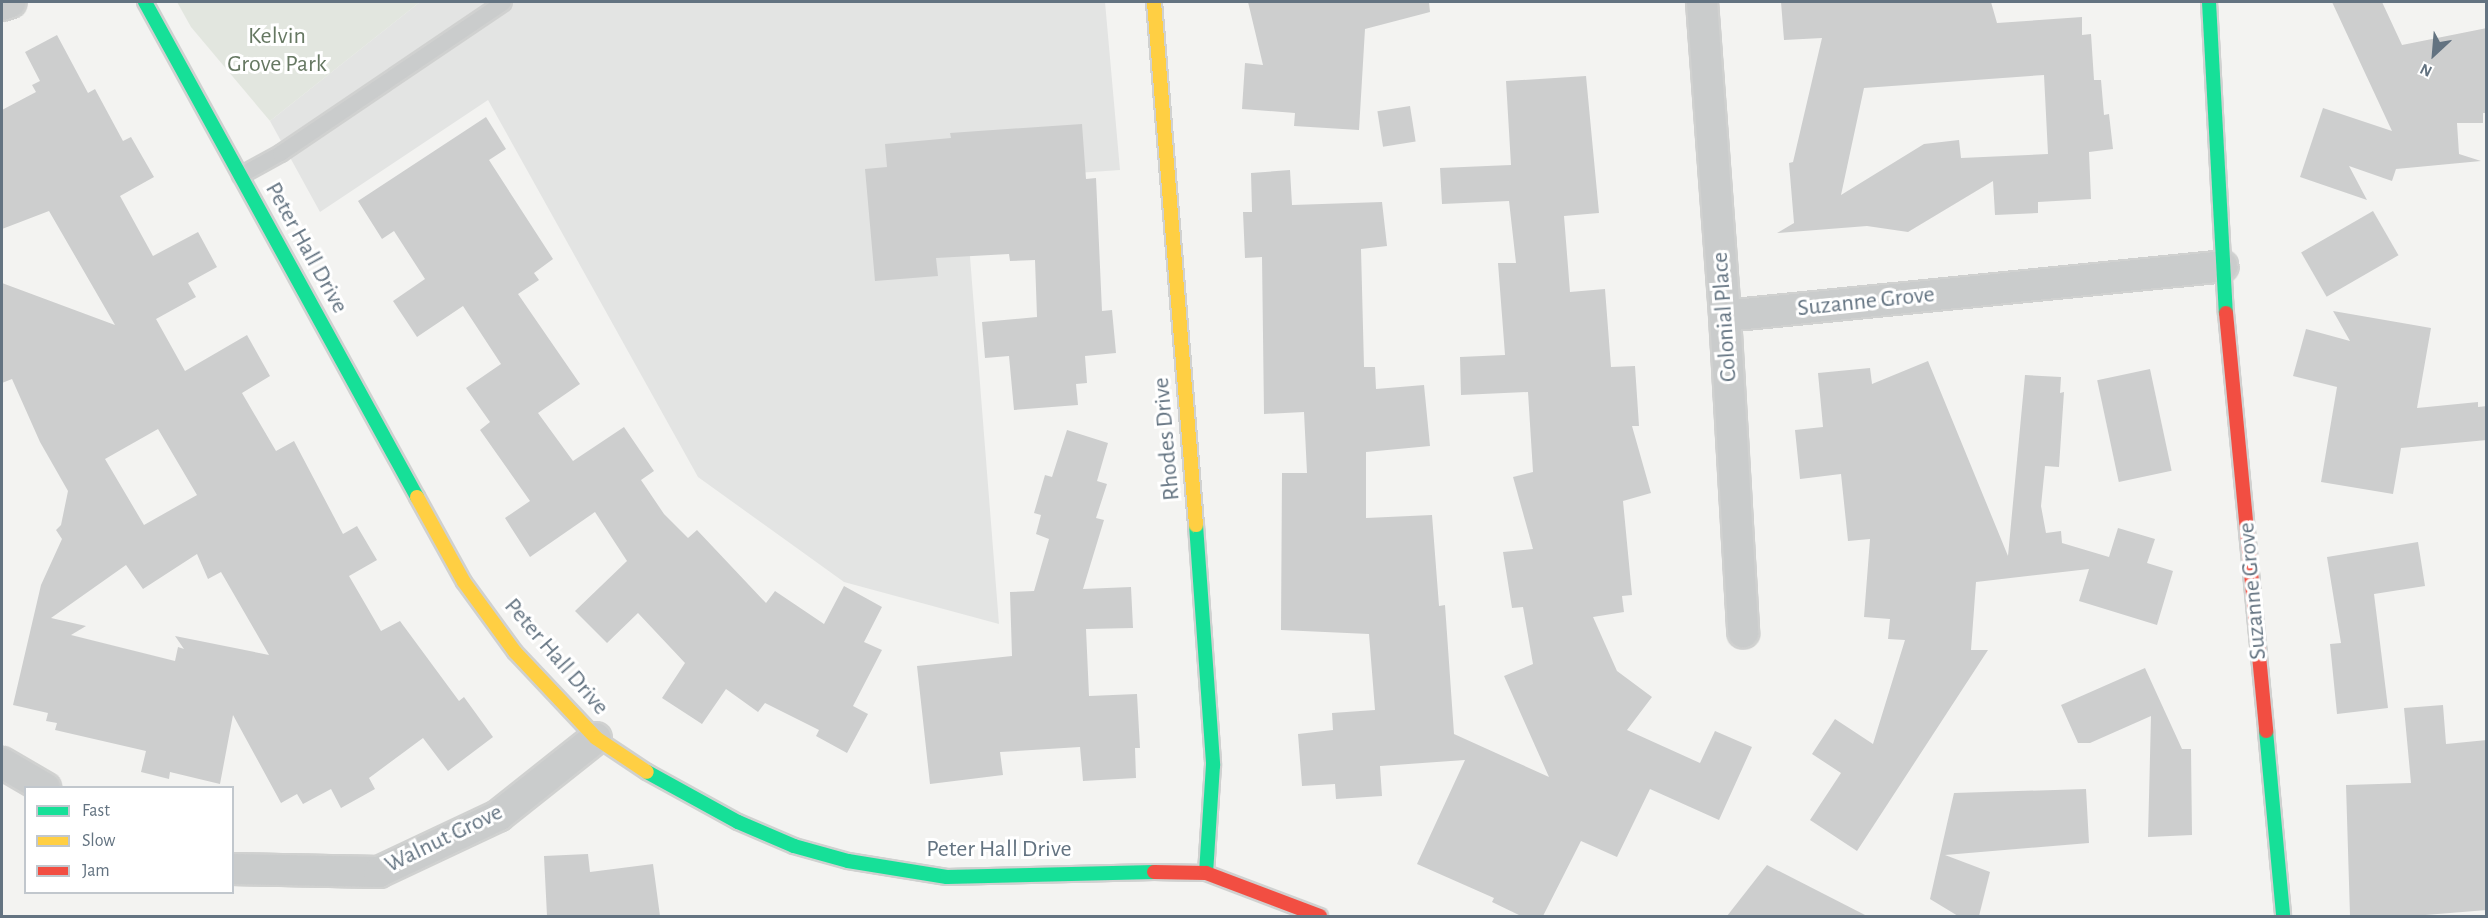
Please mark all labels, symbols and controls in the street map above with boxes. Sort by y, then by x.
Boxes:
park label: Kelvin Grove Park [227,23,327,79]
north arrow [2404,24,2464,84]
text: N [2418,61,2435,80]
street label: Peter Hall Drive [258,177,354,319]
street label: Colonial Place [1706,251,1744,383]
street label: Suzanne Grove [1796,280,1936,324]
street label: Rhodes Drive [1147,376,1187,502]
street label: Suzanne Grove [2233,521,2273,661]
street label: Peter Hall Drive [497,593,615,721]
legend [24,786,234,894]
street label: Walnut Grove [380,798,508,880]
text: Fast [82,802,110,820]
text: Slow [82,832,115,850]
street label: Peter Hall Drive [926,836,1072,864]
text: Jam [82,862,110,880]

